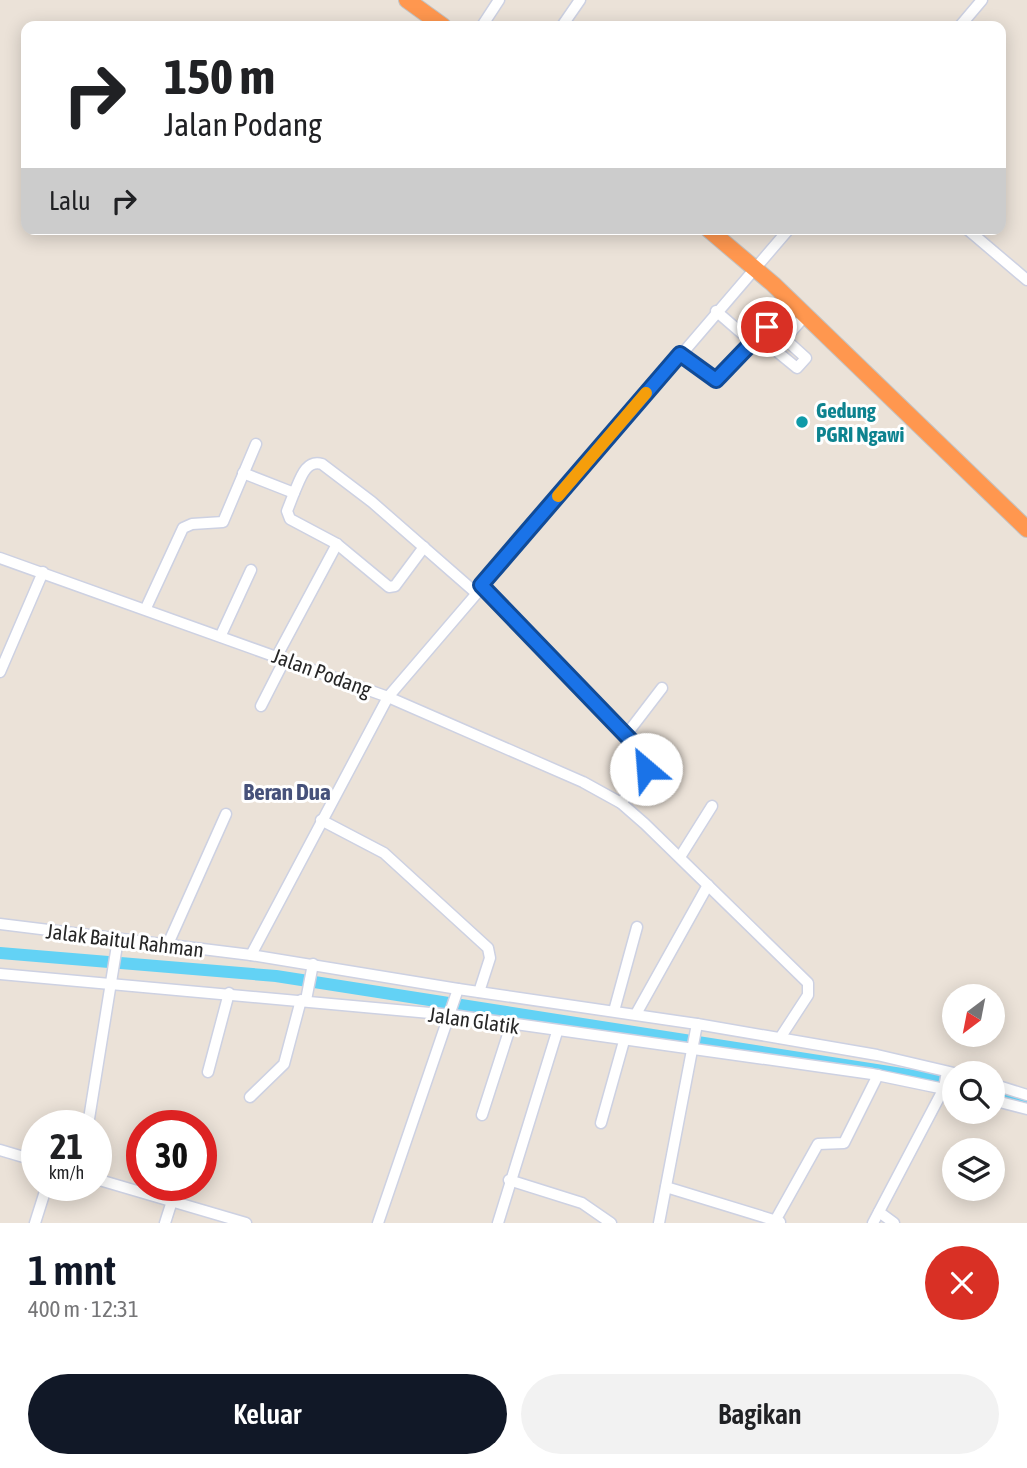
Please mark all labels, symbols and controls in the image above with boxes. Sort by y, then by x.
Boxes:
text: 150 m [164,48,275,104]
icon: right [49,49,140,140]
text: Jalan Podang [164,106,322,143]
icon: right [105,182,143,220]
text: Lalu [49,186,91,216]
pin [737,297,797,357]
icon: arrive [748,308,786,346]
place label: Gedung PGRI Ngawi [816,398,904,446]
marker: Gedung PGRI Ngawi [794,414,810,430]
street label: Jalan Podang [269,643,375,701]
position arrow [609,732,683,806]
district label: Beran Dua [243,779,331,805]
street label: Jalak Baitul Rahman [45,918,205,962]
north arrow [942,984,1004,1046]
map controls [942,984,1005,1201]
street label: Jalan Glatik [427,1002,521,1038]
button: search [942,1061,1005,1124]
speed limit sign: 30 [126,1110,217,1201]
text: 21 [50,1126,83,1166]
button: layers [942,1138,1005,1201]
text: km/h [49,1162,84,1183]
text: 1 mnt [28,1246,116,1294]
button: close [925,1246,999,1320]
text: 400 m · 12:31 [28,1296,139,1322]
button: Keluar [28,1374,507,1454]
button: Bagikan [521,1374,999,1454]

